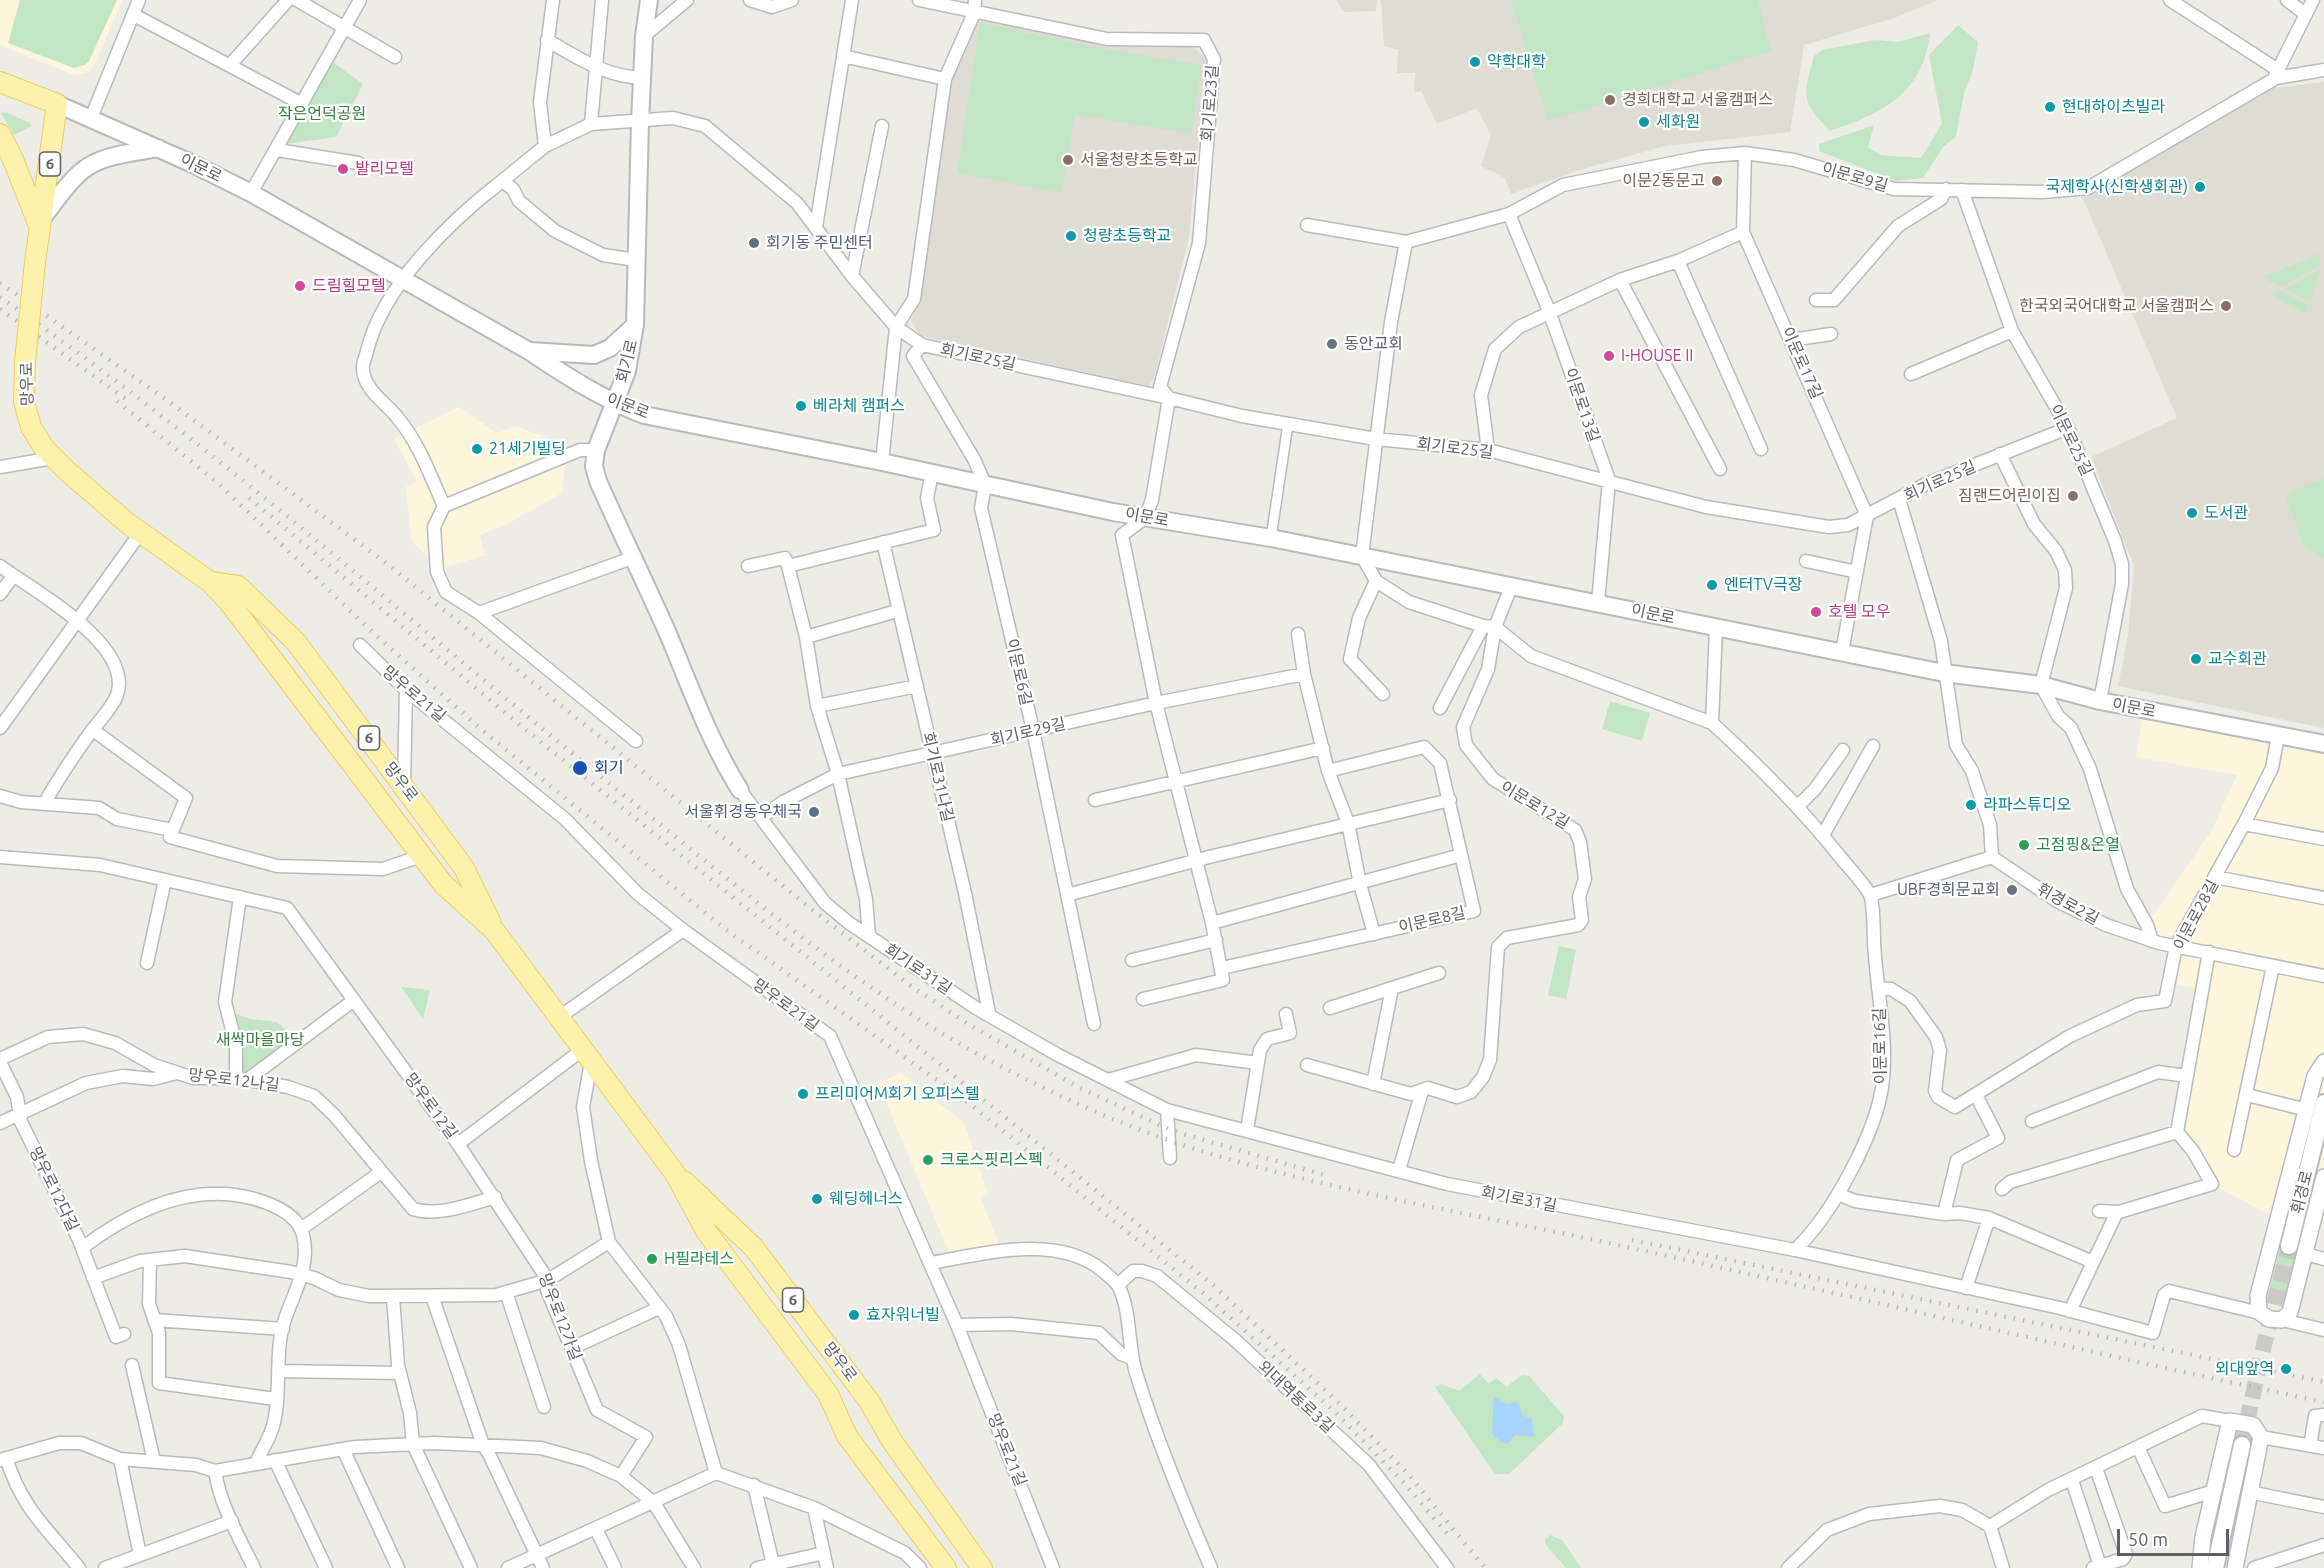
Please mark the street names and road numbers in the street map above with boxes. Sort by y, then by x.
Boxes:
street label: 회기로23길 [1198,64,1222,142]
street label: 이문로 [177,150,225,186]
road number: 6 [40,152,60,176]
street label: 이문로9길 [1820,158,1890,196]
street label: 이문로17길 [1778,324,1826,402]
street label: 회기로 [612,337,642,385]
street label: 회기로25길 [938,340,1018,374]
street label: 망우로 [17,362,37,406]
street label: 이문로13길 [1560,366,1604,444]
street label: 이문로 [604,389,652,423]
street label: 이문로25길 [2046,401,2096,479]
street label: 회기로25길 [1416,434,1494,462]
street label: 회기로25길 [1901,457,1979,505]
street label: 이문로 [1124,504,1170,530]
street label: 이문로 [1629,600,1677,628]
street label: 이문로6길 [1002,637,1036,707]
street label: 망우로21길 [378,662,450,726]
street label: 이문로 [2110,694,2158,722]
street label: 회기로29길 [988,714,1068,750]
road number: 6 [358,726,380,750]
street label: 회기로31나길 [918,730,958,824]
street label: 망우로 [380,759,422,805]
street label: 이문로12길 [1497,777,1573,833]
street label: 이문로28길 [2169,877,2223,953]
street label: 휘경로2길 [2034,879,2102,929]
street label: 이문로8길 [1397,903,1467,937]
street label: 회기로31길 [881,940,955,998]
street label: 망우로21길 [749,975,823,1035]
street label: 이문로16길 [1870,1007,1890,1085]
street label: 망우로12나길 [187,1065,281,1095]
street label: 망우로12길 [401,1069,461,1143]
street label: 망우로12다길 [25,1144,83,1234]
street label: 휘경로 [2287,1168,2317,1216]
street label: 회기로31길 [1479,1182,1559,1216]
street label: 망우로12가길 [535,1271,585,1363]
road number: 6 [782,1288,804,1312]
street label: 망우로 [819,1339,861,1385]
street label: 외대역동로3길 [1254,1357,1338,1437]
street label: 망우로21길 [984,1411,1030,1489]

